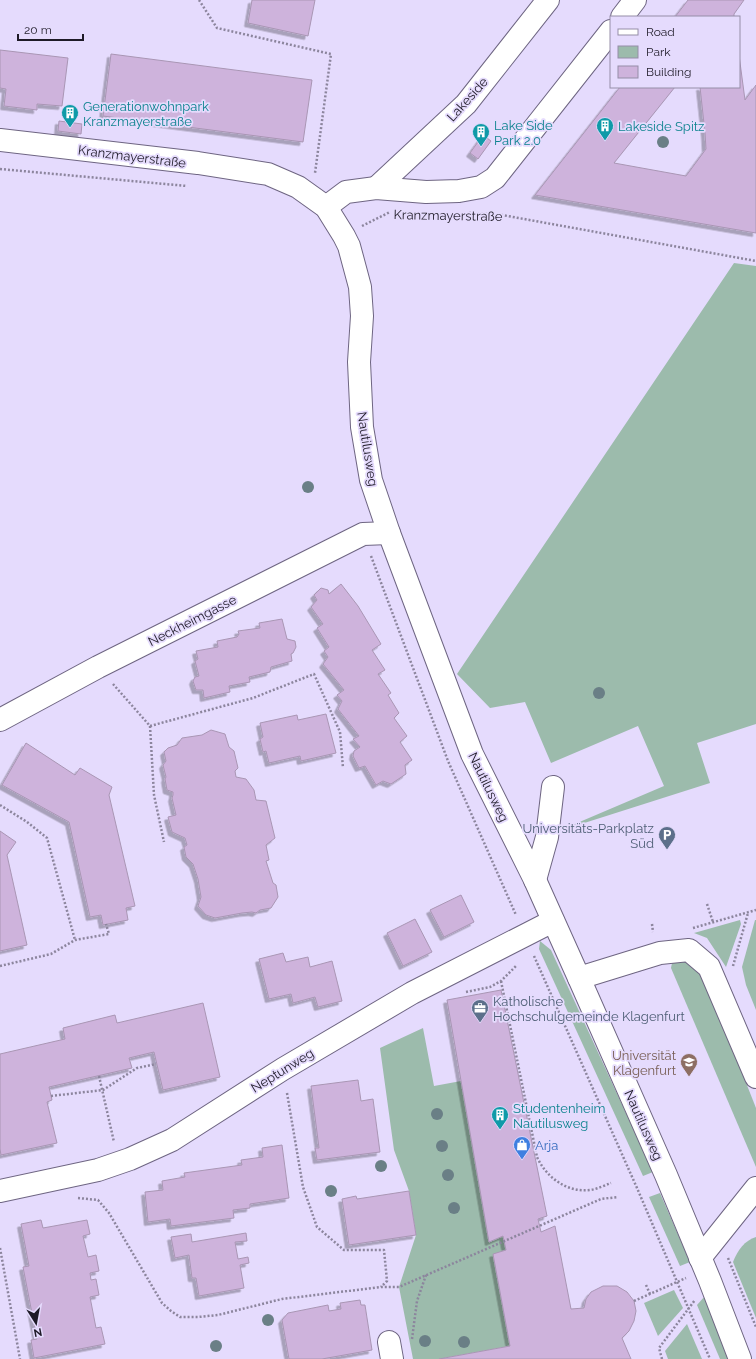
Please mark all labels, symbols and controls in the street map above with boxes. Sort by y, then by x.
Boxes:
scale bar [18,16,83,42]
legend [610,16,740,88]
text: 20 m [24,23,52,37]
text: Road [646,25,675,39]
text: Park [646,45,671,59]
text: Building [646,65,692,79]
street label: Lakeside [444,74,491,124]
place label: Generationwohnpark Kranzmayerstraße [83,99,209,129]
building icon: Generationwohnpark Kranzmayerstraße [60,103,80,128]
building icon: Lakeside Spitz [595,116,615,141]
place label: Lake Side Park 2.0 [494,118,553,148]
place label: Lakeside Spitz [618,119,704,134]
building icon: Lake Side Park 2.0 [471,122,491,147]
street label: Kranzmayerstraße [77,142,187,171]
street label: Kranzmayerstraße [393,207,503,224]
street label: Nautilusweg [354,411,381,487]
street label: Neckheimgasse [146,592,239,649]
street label: Nautilusweg [465,750,512,824]
place label: Universitäts-Parkplatz Süd [522,821,654,851]
parking icon: Universitäts-Parkplatz Süd [657,825,677,850]
place label: Katholische Hochschulgemeinde Klagenfurt [493,994,686,1024]
office icon: Katholische Hochschulgemeinde Klagenfurt [470,998,490,1023]
street label: Neptunweg [248,1045,316,1096]
place label: Universität Klagenfurt [612,1048,677,1078]
school or university icon: Universität Klagenfurt [679,1052,699,1077]
street label: Nautilusweg [621,1088,666,1163]
place label: Studentenheim Nautilusweg [513,1101,606,1131]
building icon: Studentenheim Nautilusweg [490,1105,510,1130]
shop icon: Arja [512,1135,532,1160]
place label: Arja [535,1138,558,1153]
north arrow [16,1303,56,1343]
text: N [32,1325,43,1340]

